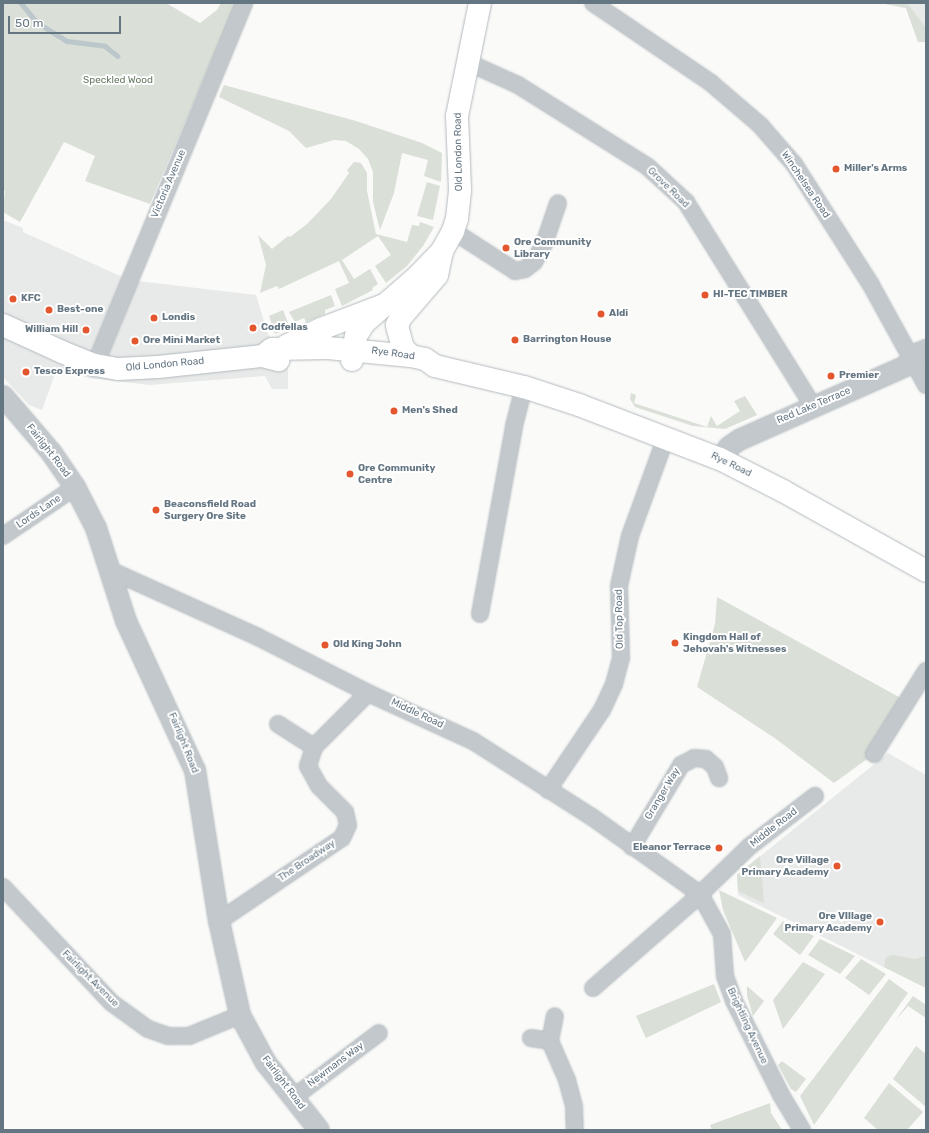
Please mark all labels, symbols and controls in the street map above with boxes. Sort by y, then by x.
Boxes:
scale bar [10,8,123,34]
text: 50 m [15,16,43,30]
park label: Speckled Wood [83,75,153,87]
street label: Old London Road [452,112,466,192]
street label: Victoria Avenue [149,148,189,220]
street label: Winchelsea Road [778,149,832,221]
place label: Miller's Arms [844,163,908,175]
marker: Miller's Arms [831,164,841,174]
street label: Grove Road [645,165,691,211]
place label: Ore Community Library [514,236,591,260]
marker: Ore Community Library [501,243,511,253]
place label: HI-TEC TIMBER [713,289,788,301]
marker: HI-TEC TIMBER [700,290,710,300]
place label: KFC [21,293,41,305]
marker: KFC [8,294,18,304]
place label: Best-one [57,304,103,316]
marker: Best-one [44,305,54,315]
place label: Aldi [609,308,628,320]
marker: Aldi [596,309,606,319]
place label: Londis [162,312,195,324]
marker: Londis [149,313,159,323]
place label: Codfellas [261,322,308,334]
marker: Codfellas [248,323,258,333]
place label: William Hill [25,324,78,336]
marker: William Hill [81,325,91,335]
place label: Barrington House [523,334,611,346]
place label: Ore Mini Market [143,335,220,347]
marker: Barrington House [510,335,520,345]
marker: Ore Mini Market [130,336,140,346]
street label: Rye Road [371,345,415,363]
street label: Old London Road [125,356,205,374]
place label: Tesco Express [34,366,105,378]
marker: Tesco Express [21,367,31,377]
place label: Premier [839,370,879,382]
marker: Premier [826,371,836,381]
street label: Red Lake Terrace [775,385,853,427]
place label: Men's Shed [402,405,458,417]
marker: Men's Shed [389,406,399,416]
street label: Fairlight Road [24,422,72,480]
street label: Rye Road [709,450,753,480]
place label: Ore Community Centre [358,462,435,486]
marker: Ore Community Centre [345,469,355,479]
street label: Lords Lane [14,493,64,531]
place label: Beaconsfield Road Surgery Ore Site [164,498,256,522]
marker: Beaconsfield Road Surgery Ore Site [151,505,161,515]
street label: Old Top Road [613,589,627,649]
place label: Kingdom Hall of Jehovah's Witnesses [683,631,787,654]
marker: Kingdom Hall of Jehovah's Witnesses [670,638,680,648]
place label: Old King John [333,639,402,651]
marker: Old King John [320,640,330,650]
street label: Middle Road [389,697,445,731]
street label: Fairlight Road [165,711,201,775]
street label: Granger Way [643,766,683,822]
street label: Middle Road [748,806,800,850]
street label: The Broadway [276,838,338,884]
place label: Eleanor Terrace [633,842,711,854]
marker: Eleanor Terrace [714,843,724,853]
place label: Ore Village Primary Academy [741,854,829,878]
marker: Ore Village Primary Academy [832,861,842,871]
place label: Ore VIllage Primary Academy [784,910,872,934]
marker: Ore VIllage Primary Academy [875,917,885,927]
street label: Fairlight Avenue [59,948,121,1010]
street label: Brightling Avenue [724,986,770,1066]
street label: Newmans Way [306,1040,366,1090]
street label: Fairlight Road [259,1054,307,1112]

